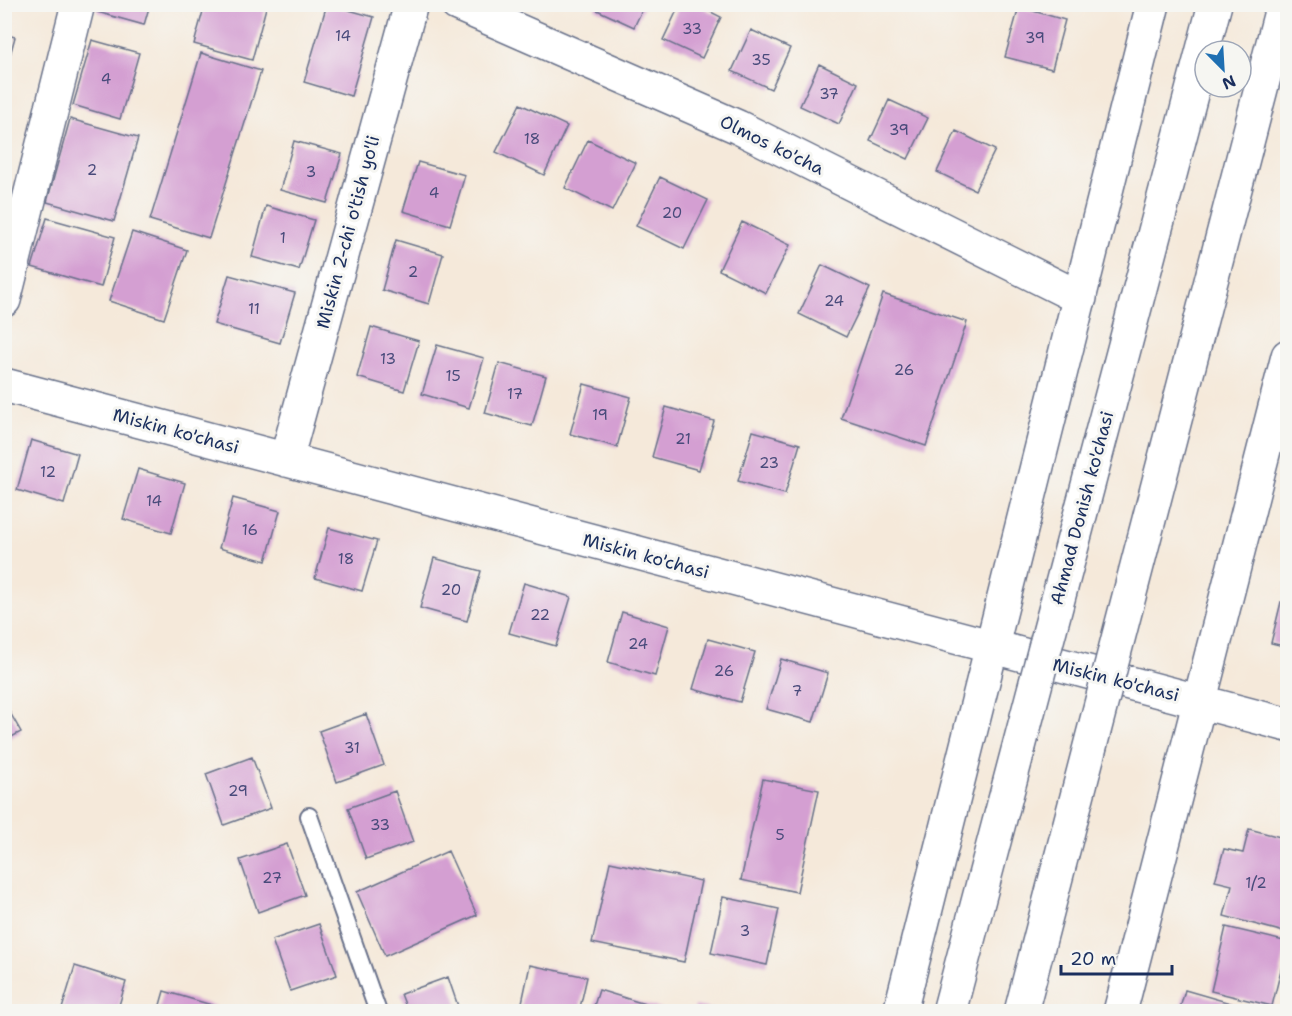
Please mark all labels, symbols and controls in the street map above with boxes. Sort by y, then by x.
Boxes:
house number: 33 [682,19,702,39]
house number: 14 [335,26,351,46]
house number: 39 [1025,28,1045,48]
north arrow [1193,39,1253,99]
house number: 35 [751,50,771,70]
house number: 4 [101,69,111,89]
text: N [1219,70,1239,94]
house number: 37 [819,84,839,104]
street label: Olmos ko'cha [716,109,828,181]
house number: 39 [889,120,909,140]
house number: 18 [524,129,540,149]
street label: Miskin 2-chi o'tish yo'li [311,133,385,331]
house number: 2 [87,160,97,180]
house number: 3 [306,162,316,182]
house number: 4 [429,183,439,203]
house number: 20 [662,203,682,223]
house number: 1 [280,228,286,248]
house number: 2 [408,262,418,282]
house number: 24 [824,291,844,311]
house number: 11 [248,299,260,319]
house number: 13 [380,349,396,369]
house number: 26 [894,360,914,380]
house number: 15 [445,366,461,386]
house number: 17 [507,384,523,404]
street label: Miskin ko'chasi [110,403,242,459]
house number: 19 [592,405,608,425]
street label: Ahmad Donish ko'chasi [1045,408,1119,608]
house number: 21 [675,429,691,449]
house number: 23 [759,453,779,473]
house number: 12 [40,462,56,482]
house number: 14 [146,491,162,511]
house number: 16 [242,520,258,540]
street label: Miskin ko'chasi [580,528,712,584]
house number: 18 [338,549,354,569]
house number: 20 [441,580,461,600]
house number: 22 [530,605,550,625]
house number: 24 [628,634,648,654]
street label: Miskin ko'chasi [1050,653,1182,707]
house number: 26 [714,661,734,681]
house number: 7 [792,681,802,701]
house number: 31 [344,738,360,758]
house number: 29 [228,781,248,801]
house number: 33 [370,815,390,835]
house number: 5 [775,825,785,845]
house number: 27 [262,868,282,888]
house number: 1/2 [1245,873,1267,893]
house number: 3 [740,921,750,941]
scale bar [1061,938,1172,976]
text: 20 m [1070,947,1116,971]

